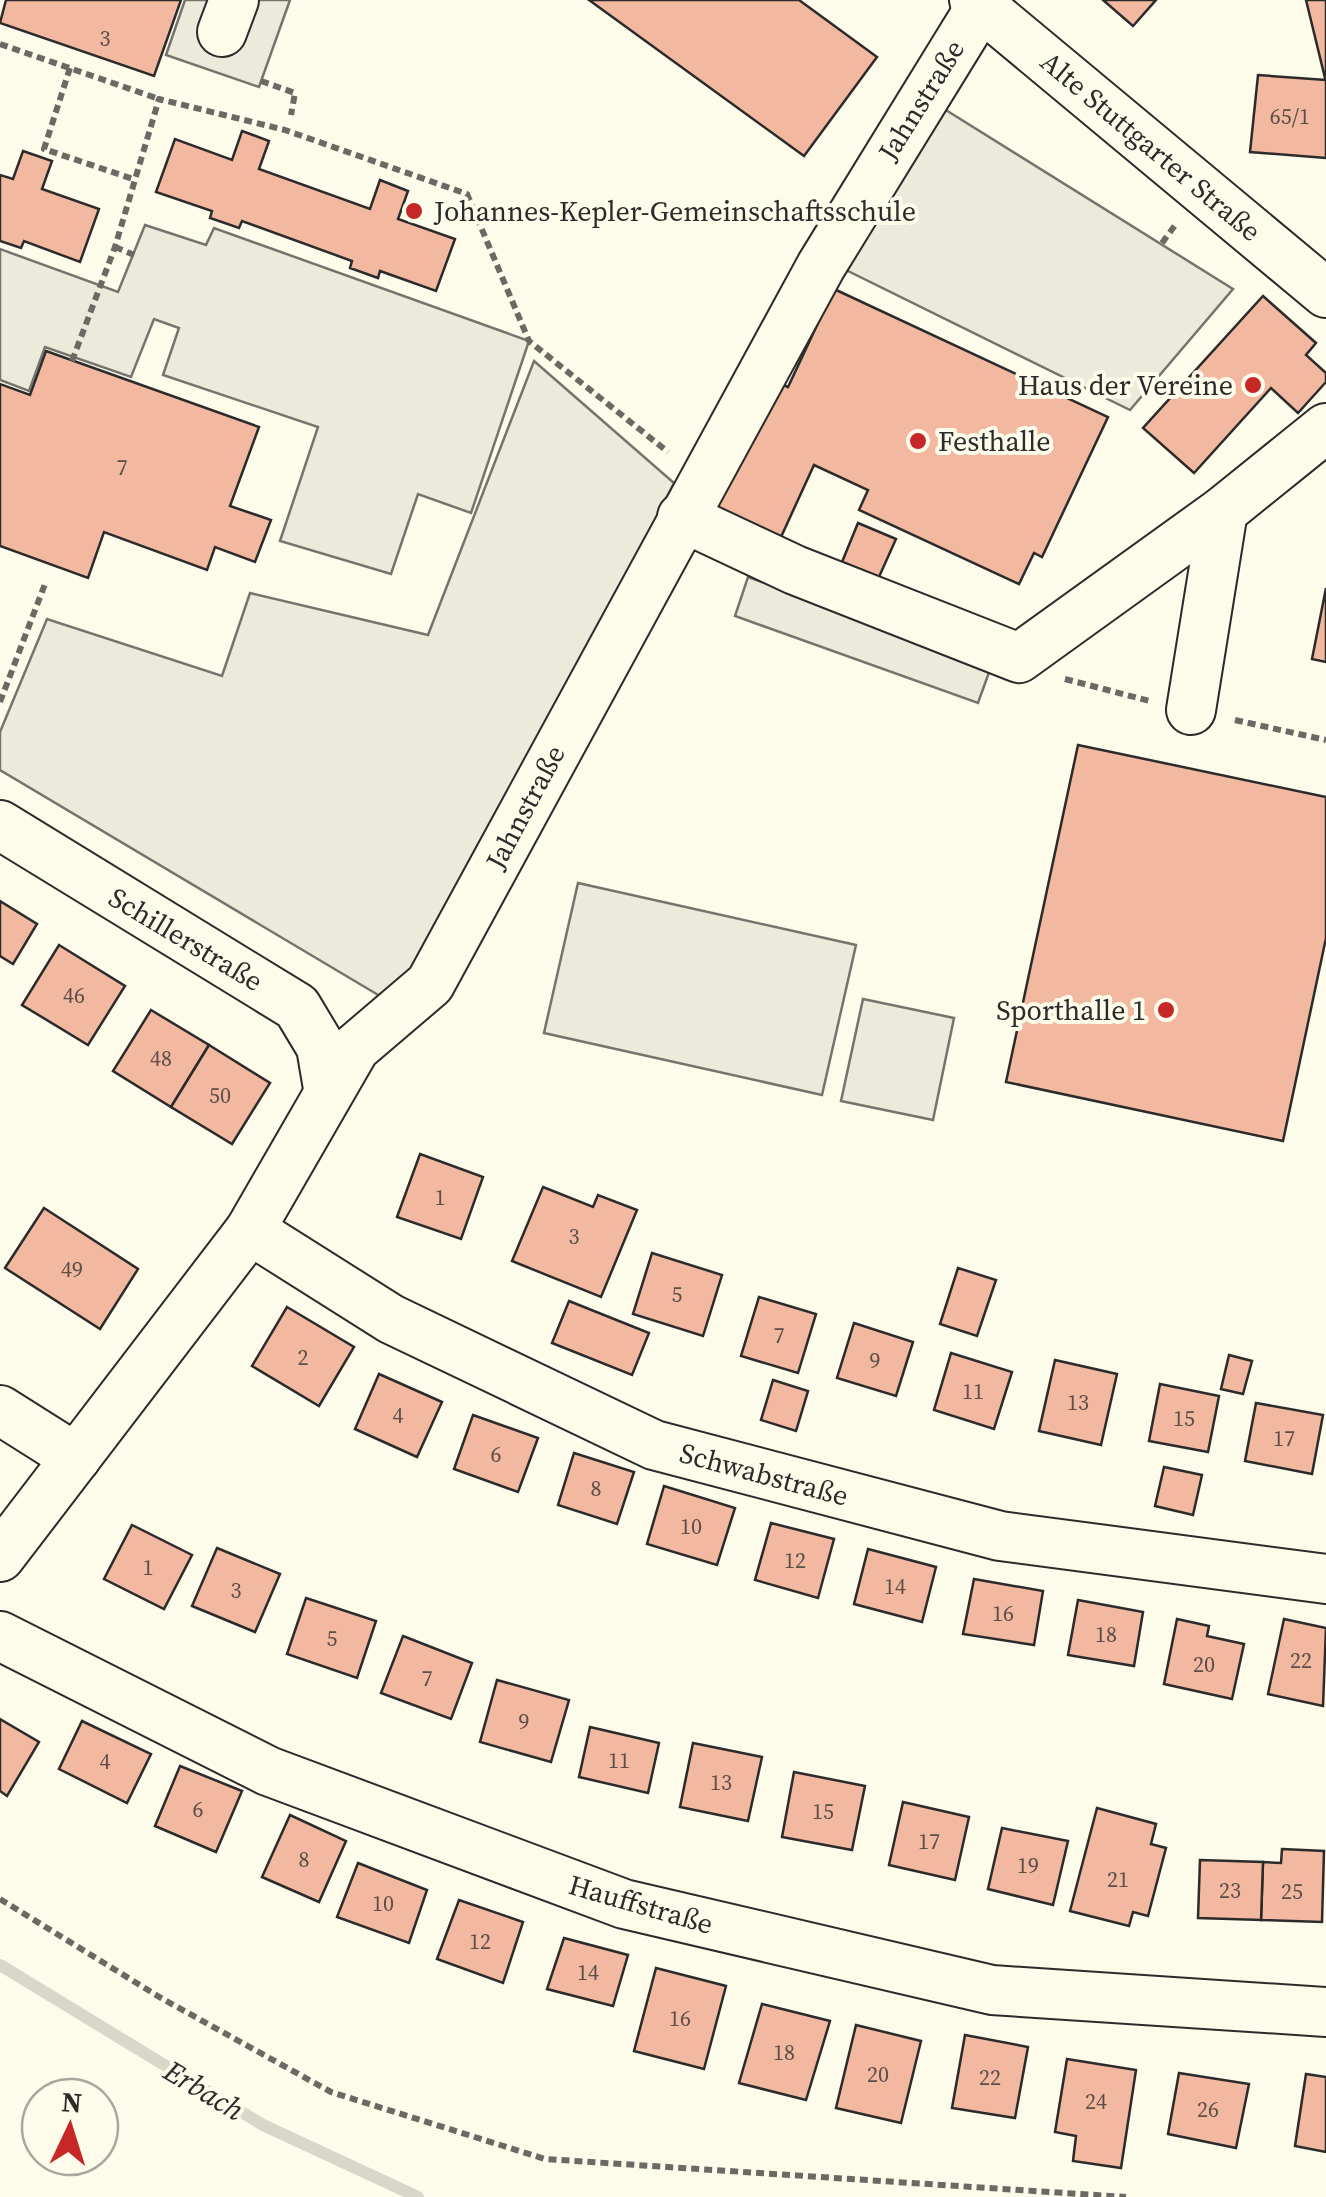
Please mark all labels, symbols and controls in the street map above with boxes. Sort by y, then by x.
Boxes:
house number: 3 [99,23,111,53]
street label: Jahnstraße [868,32,973,168]
street label: Alte Stuttgarter Straße [1033,42,1269,250]
house number: 65/1 [1270,101,1310,131]
place label: Johannes-Kepler-Gemeinschaftsschule [433,192,916,230]
marker: Johannes-Kepler-Gemeinschaftsschule [403,200,425,222]
place label: Haus der Vereine [1018,366,1233,404]
marker: Haus der Vereine [1242,374,1264,396]
place label: Festhalle [938,422,1051,460]
marker: Festhalle [907,430,929,452]
house number: 7 [116,452,128,482]
street label: Jahnstraße [476,738,574,877]
street label: Schillerstraße [102,878,270,1000]
house number: 46 [63,980,85,1010]
place label: Sporthalle 1 [996,991,1146,1029]
marker: Sporthalle 1 [1155,999,1177,1021]
house number: 48 [150,1043,172,1073]
house number: 50 [209,1080,231,1110]
house number: 1 [434,1182,446,1212]
house number: 3 [568,1221,580,1251]
house number: 49 [61,1254,83,1284]
house number: 5 [671,1279,683,1309]
house number: 7 [773,1320,785,1350]
house number: 2 [297,1342,309,1372]
house number: 9 [869,1345,881,1375]
house number: 11 [962,1376,984,1406]
house number: 13 [1067,1387,1089,1417]
house number: 4 [392,1400,404,1430]
house number: 15 [1173,1403,1195,1433]
house number: 17 [1273,1423,1295,1453]
street label: Schwabstraße [676,1433,852,1515]
house number: 6 [490,1439,502,1469]
house number: 8 [590,1473,602,1503]
house number: 10 [680,1511,702,1541]
house number: 12 [784,1545,806,1575]
house number: 1 [142,1552,154,1582]
house number: 14 [884,1571,906,1601]
house number: 3 [230,1575,242,1605]
house number: 16 [992,1598,1014,1628]
house number: 18 [1095,1619,1117,1649]
house number: 5 [326,1623,338,1653]
house number: 22 [1290,1645,1312,1675]
house number: 20 [1193,1649,1215,1679]
house number: 7 [421,1663,433,1693]
house number: 9 [518,1706,530,1736]
house number: 11 [608,1745,630,1775]
house number: 4 [99,1746,111,1776]
house number: 13 [710,1767,732,1797]
house number: 6 [192,1794,204,1824]
house number: 15 [812,1796,834,1826]
house number: 17 [918,1826,940,1856]
house number: 8 [298,1844,310,1874]
house number: 19 [1017,1850,1039,1880]
house number: 21 [1107,1864,1129,1894]
street label: Hauffstraße [564,1865,718,1943]
house number: 23 [1219,1875,1241,1905]
house number: 25 [1281,1876,1303,1906]
house number: 10 [372,1888,394,1918]
house number: 12 [469,1926,491,1956]
house number: 14 [577,1957,599,1987]
house number: 16 [669,2003,691,2033]
house number: 18 [773,2037,795,2067]
water label: Erbach [155,2050,252,2130]
house number: 20 [867,2059,889,2089]
house number: 22 [979,2062,1001,2092]
north arrow [20,2077,120,2177]
text: N [60,2082,83,2122]
house number: 24 [1085,2086,1107,2116]
house number: 26 [1197,2094,1219,2124]

